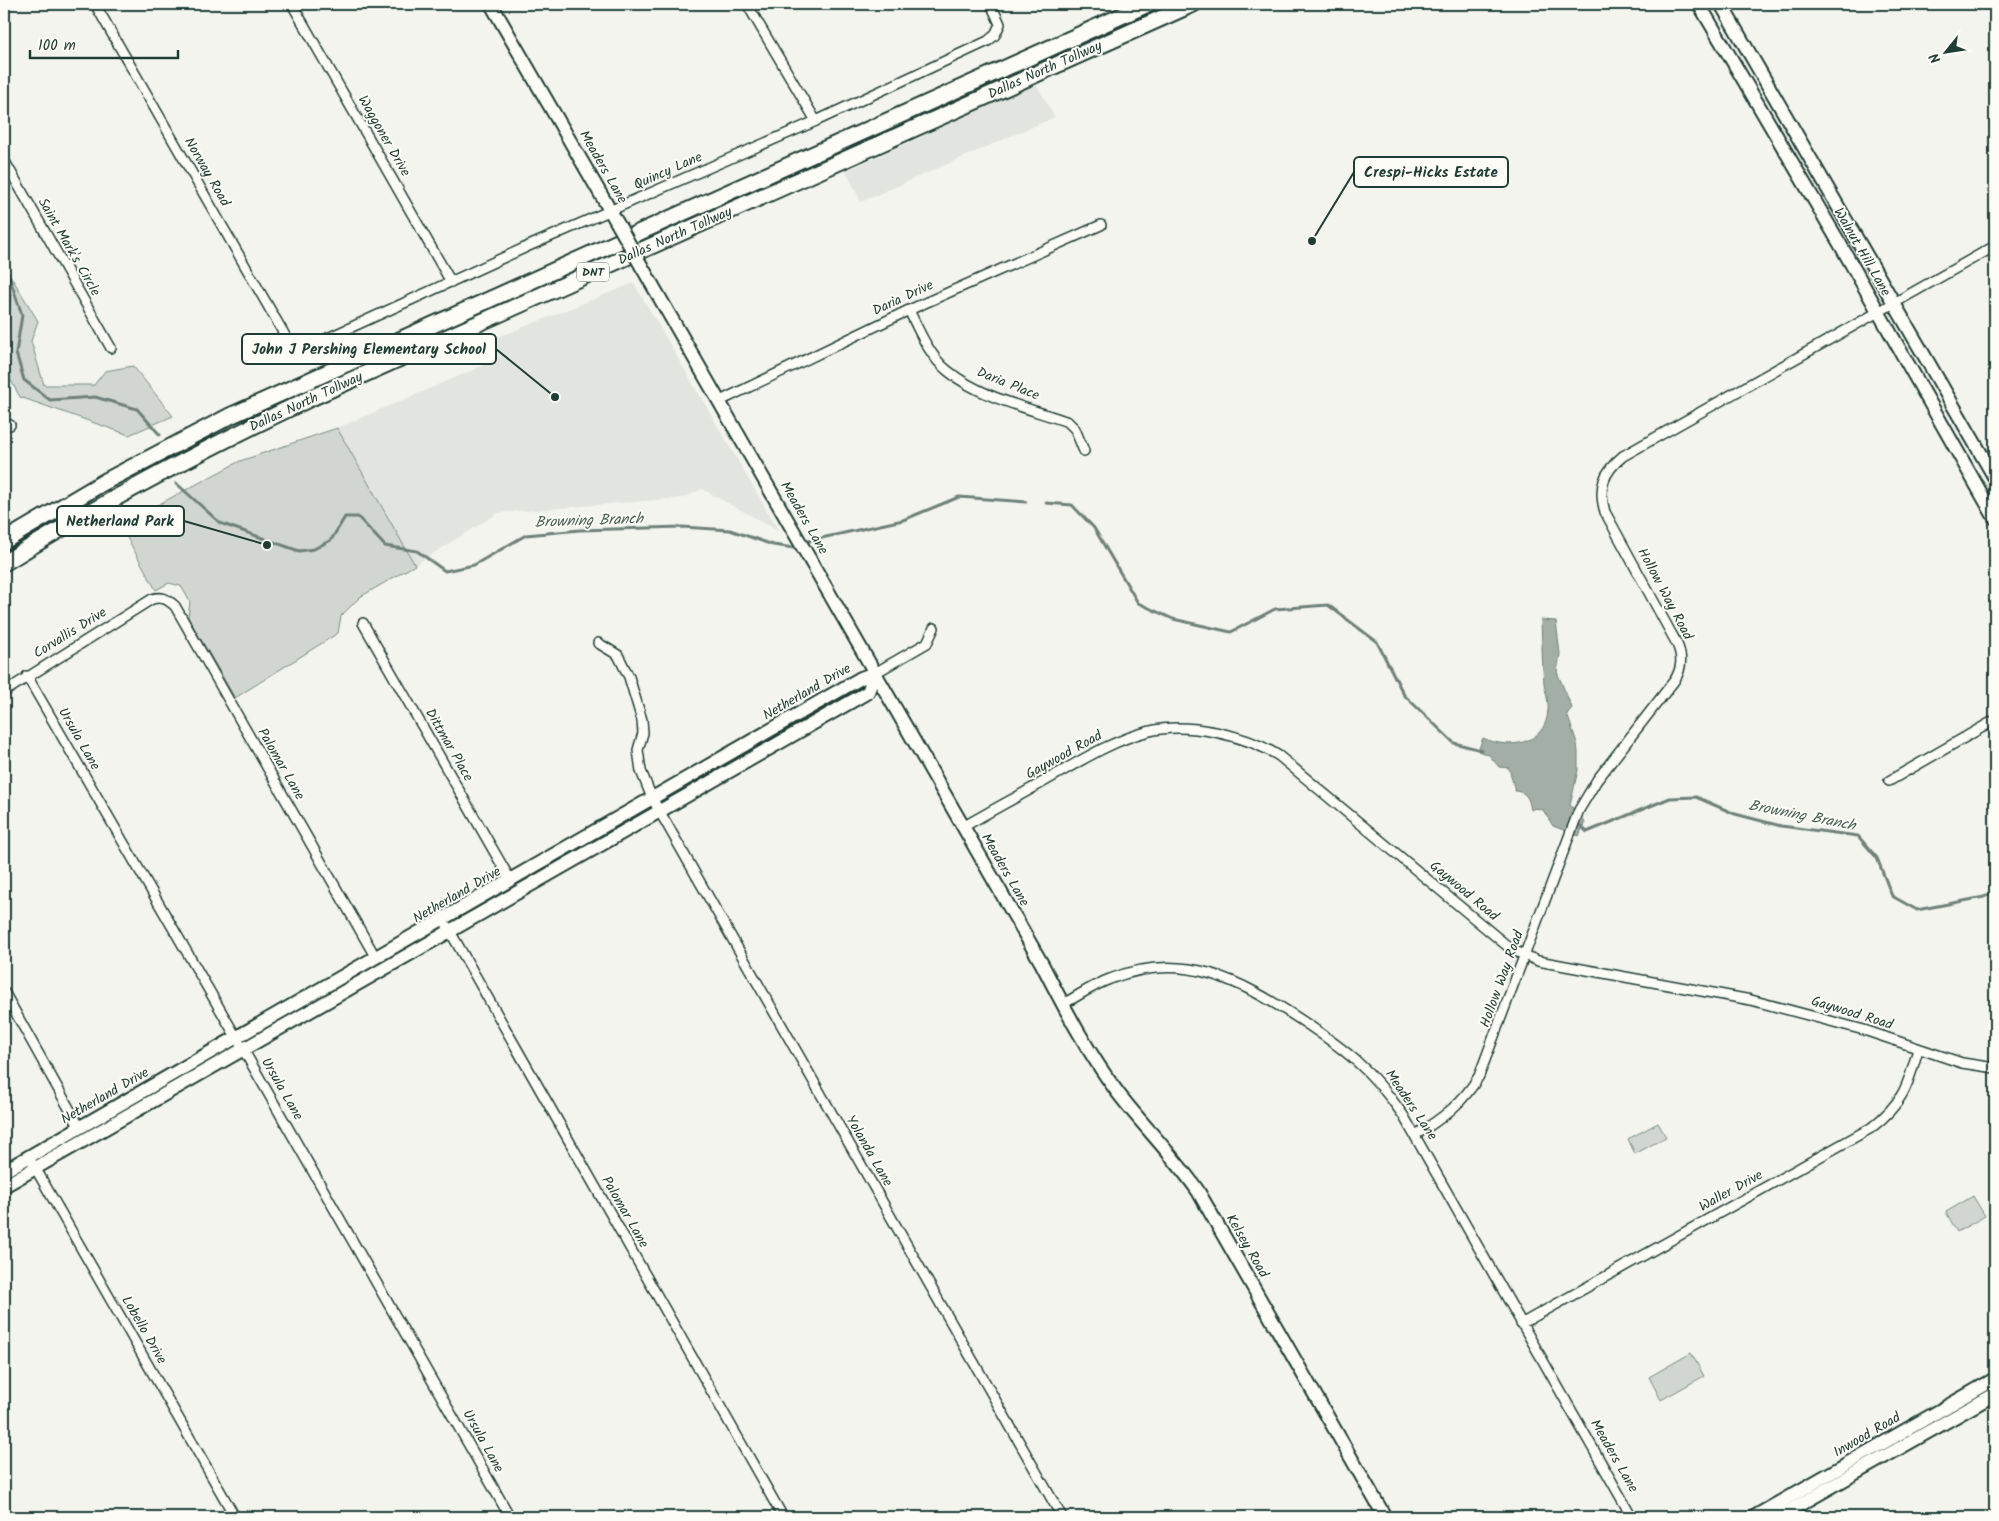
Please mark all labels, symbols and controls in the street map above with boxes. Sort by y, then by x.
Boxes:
scale bar [30,28,178,60]
north arrow [1922,28,1972,78]
text: 100 m [38,34,76,58]
street label: Dallas North Tollway [984,35,1106,105]
text: N [1924,49,1947,67]
street label: Waggoner Drive [352,91,416,181]
street label: Meaders Lane [573,126,633,208]
street label: Norway Road [178,133,236,212]
street label: Quincy Lane [630,146,706,196]
callout: Crespi-Hicks Estate [1354,157,1508,187]
text: Crespi-Hicks Estate [1364,161,1499,185]
street label: Saint Mark's Circle [32,194,107,301]
street label: Dallas North Tollway [614,201,736,271]
street label: Walnut Hill Lane [1828,203,1897,301]
road number: DNT [577,262,609,282]
street label: Daria Drive [869,274,938,322]
callout: John J Pershing Elementary School [242,334,496,364]
text: John J Pershing Elementary School [252,338,486,362]
street label: Daria Place [973,361,1043,407]
street label: Dallas North Tollway [246,366,367,438]
street label: Meaders Lane [774,477,834,559]
callout: Netherland Park [57,506,184,536]
water label: Browning Branch [534,507,646,535]
text: Netherland Park [66,510,174,534]
street label: Hollow Way Road [1631,544,1699,645]
street label: Corvallis Drive [29,601,112,664]
street label: Netherland Drive [759,657,856,726]
street label: Ursula Lane [52,703,106,775]
street label: Dittmar Place [419,704,479,786]
street label: Palomar Lane [252,724,311,805]
street label: Gaywood Road [1022,724,1107,785]
water label: Browning Branch [1747,794,1859,838]
street label: Meaders Lane [975,829,1035,911]
street label: Gaywood Road [1425,855,1504,927]
street label: Netherland Drive [409,860,506,929]
street label: Hollow Way Road [1474,926,1530,1031]
street label: Gaywood Road [1808,990,1897,1036]
street label: Ursula Lane [255,1053,309,1125]
street label: Netherland Drive [57,1061,154,1130]
street label: Meaders Lane [1379,1065,1443,1145]
street label: Yolanda Lane [840,1111,899,1191]
street label: Waller Drive [1695,1164,1768,1218]
street label: Palomar Lane [596,1172,655,1253]
street label: Kelsey Road [1220,1210,1275,1283]
street label: Lobello Drive [116,1292,173,1369]
street label: Ursula Lane [457,1405,510,1477]
street label: Inwood Road [1829,1406,1906,1463]
street label: Meaders Lane [1584,1415,1644,1497]

